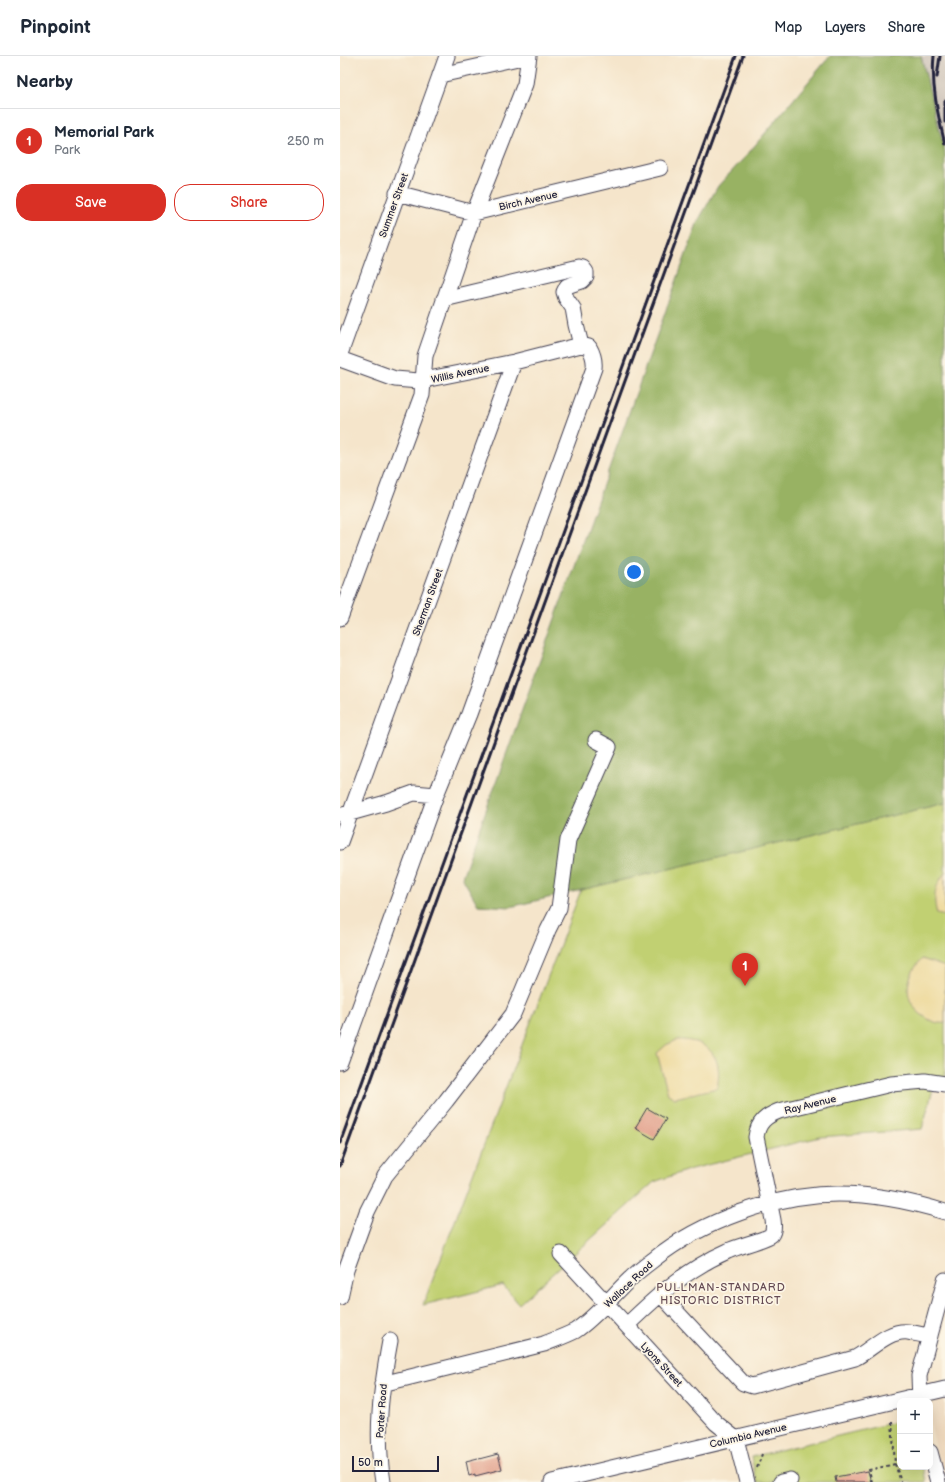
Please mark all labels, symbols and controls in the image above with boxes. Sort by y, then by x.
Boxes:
text: Pinpoint [20,16,91,39]
text: Map [774,19,802,36]
text: Layers [824,19,866,36]
text: Share [888,19,925,36]
text: Nearby [16,72,73,92]
text: Memorial Park [54,123,154,142]
text: 1 [26,133,32,149]
text: 250 m [287,133,324,149]
text: Park [54,142,80,158]
street label: Summer Street [377,171,411,239]
button: Save [16,184,166,221]
button: Share [174,184,324,221]
street label: Birch Avenue [498,188,559,214]
street label: Willis Avenue [430,362,490,386]
your location [624,562,644,582]
street label: Sherman Street [410,567,446,638]
pin: 1 [732,953,758,986]
street label: Ray Avenue [783,1093,837,1117]
street label: Wallace Road [602,1259,656,1310]
district label: PULLMAN-STANDARD HISTORIC DISTRICT [656,1281,786,1307]
street label: Lyons Street [638,1340,685,1389]
street label: Porter Road [374,1383,390,1439]
map controls [897,1398,933,1470]
button: + [897,1398,933,1434]
street label: Columbia Avenue [708,1421,788,1451]
button: − [897,1434,933,1470]
scale bar [352,1454,439,1473]
text: 50 m [358,1456,383,1469]

